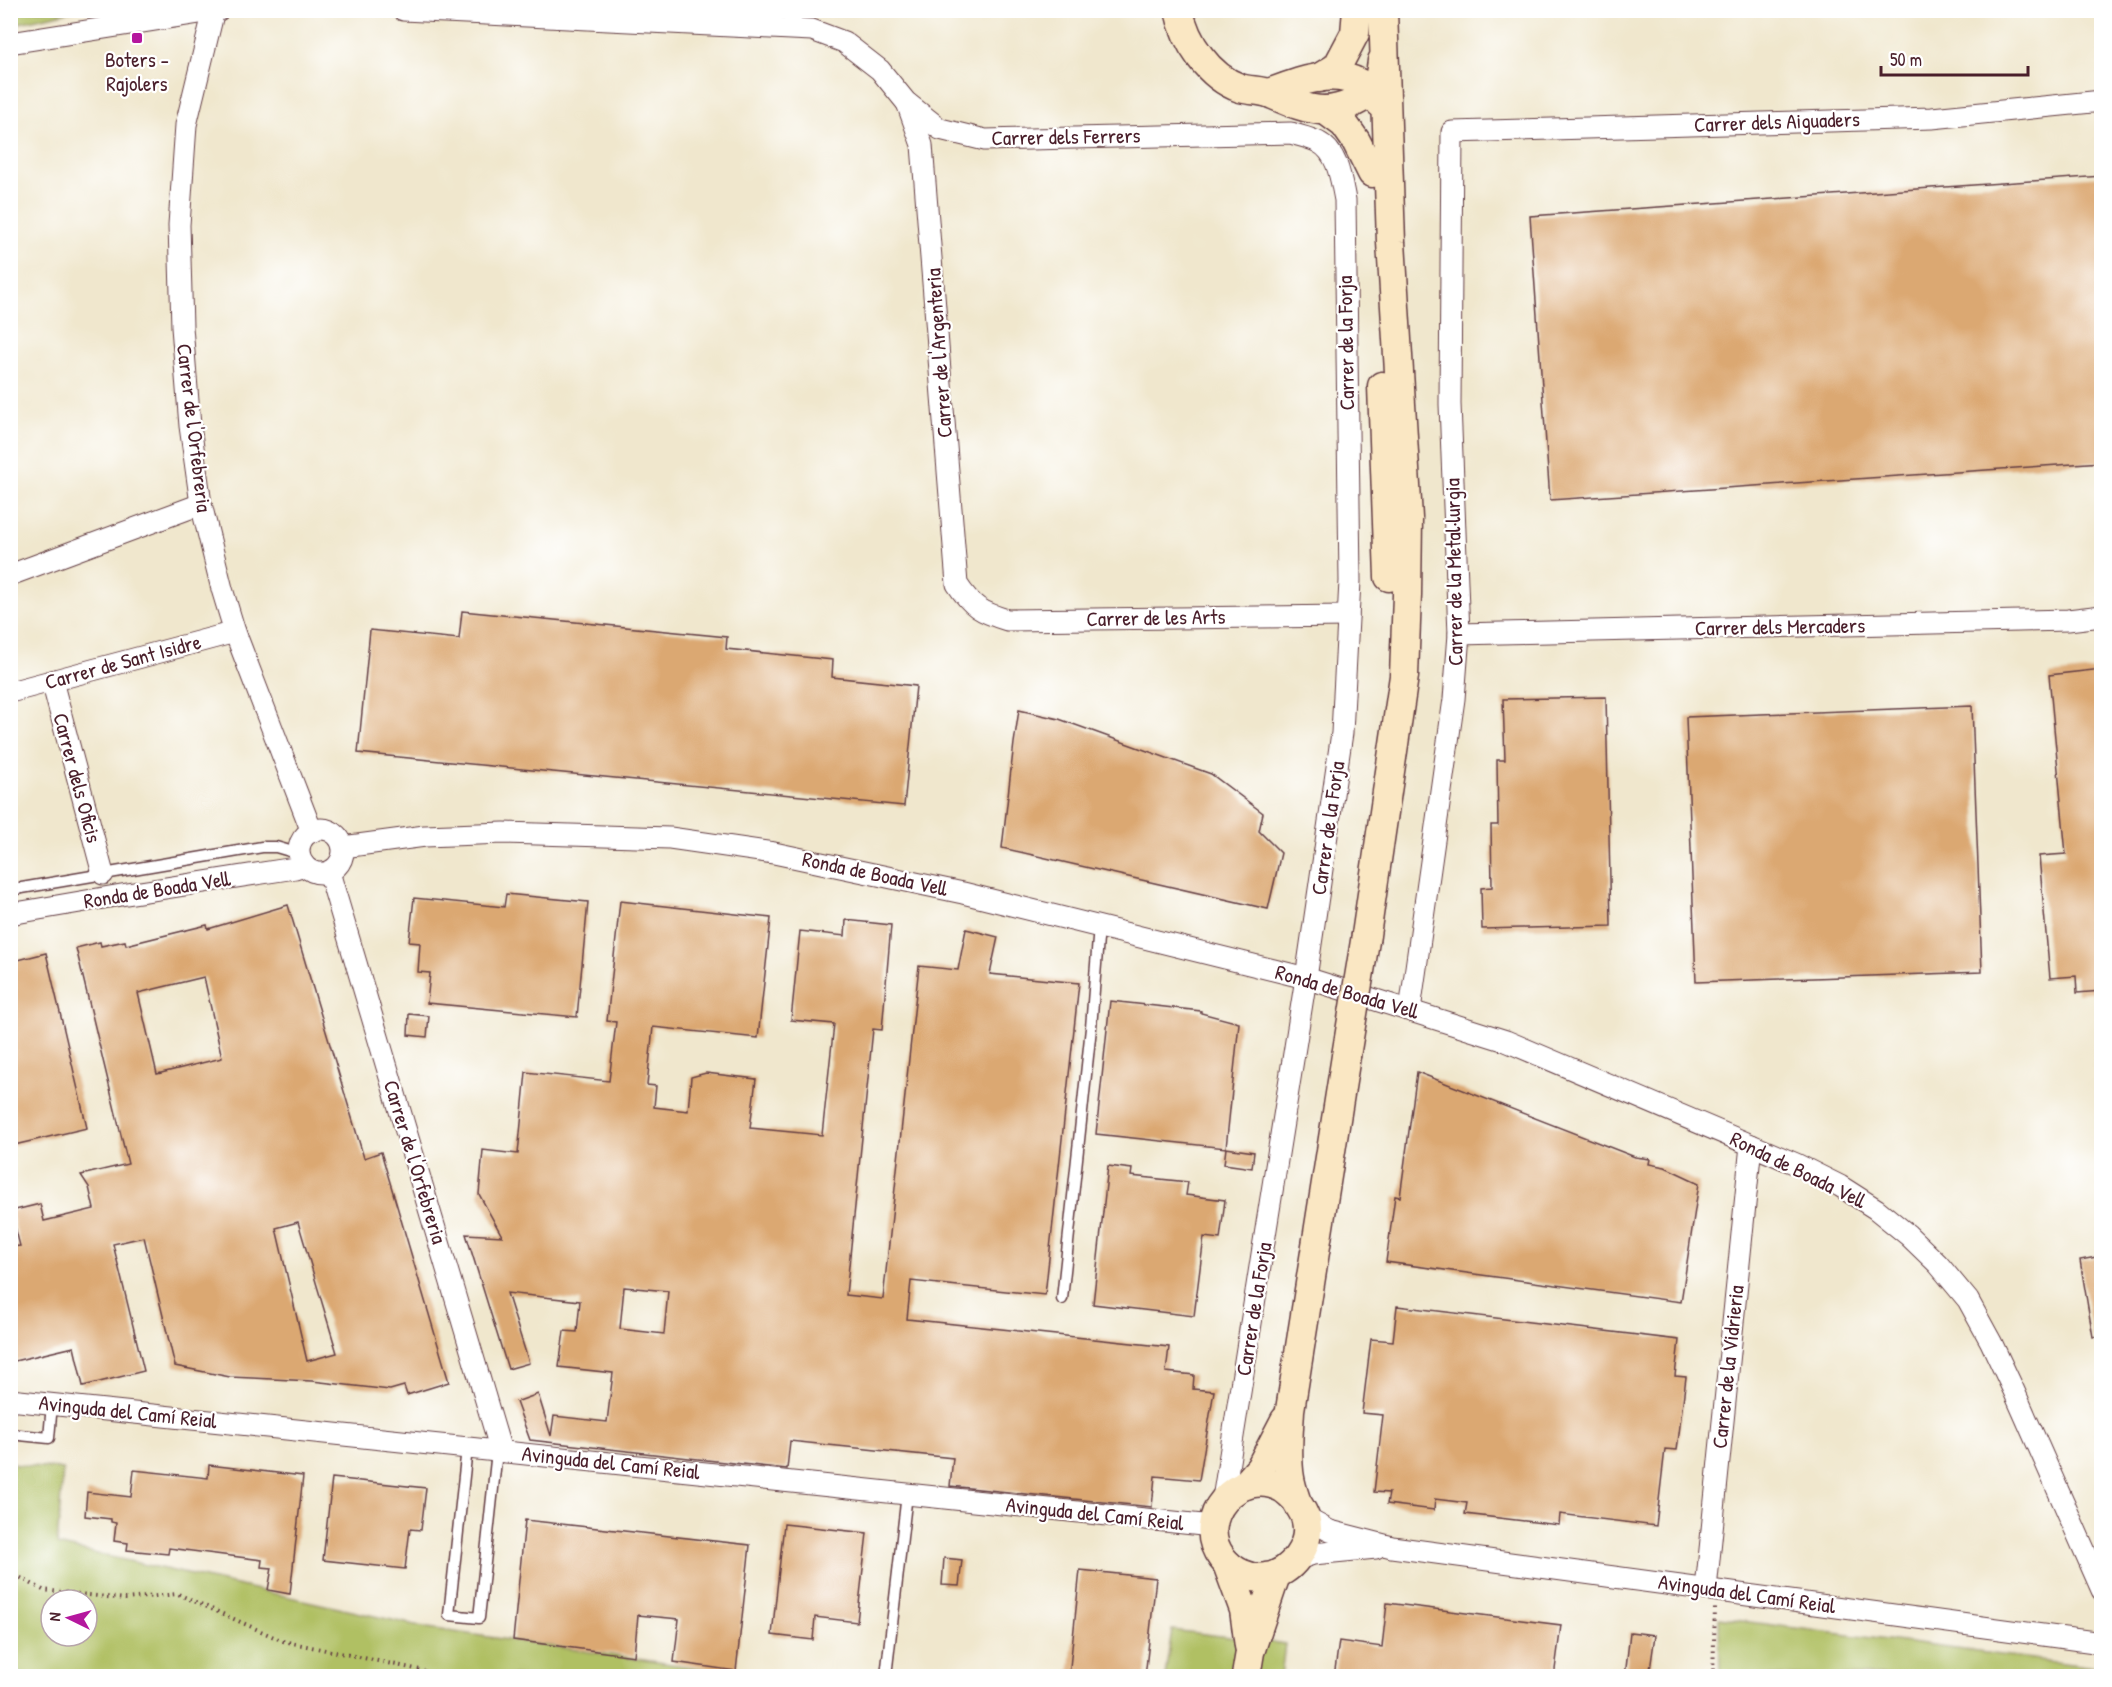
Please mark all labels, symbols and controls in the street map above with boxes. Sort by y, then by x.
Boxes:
marker: Boters - Rajolers [130,31,144,45]
scale bar [1881,39,2028,77]
place label: Boters - Rajolers [105,45,169,98]
text: 50 m [1890,47,1922,72]
street label: Carrer dels Aiguaders [1694,104,1860,139]
street label: Carrer dels Ferrers [991,121,1141,152]
street label: Carrer de l'Argenteria [918,267,959,439]
street label: Carrer de la Forja [1330,275,1361,411]
street label: Carrer de l'Orfebreria [170,342,219,514]
street label: Carrer de la Metal·lurgia [1437,478,1470,666]
street label: Carrer de les Arts [1086,602,1226,633]
street label: Carrer dels Mercaders [1695,611,1865,642]
street label: Carrer de Sant Isidre [42,627,204,696]
street label: Carrer dels Oficis [46,710,109,846]
street label: Carrer de la Forja [1304,759,1351,897]
street label: Ronda de Boada Vell [800,844,951,903]
street label: Ronda de Boada Vell [82,863,233,915]
street label: Ronda de Boada Vell [1272,957,1423,1026]
street label: Carrer de l'Orfebreria [377,1077,454,1247]
street label: Ronda de Boada Vell [1725,1124,1872,1215]
street label: Carrer de la Forja [1229,1240,1278,1378]
street label: Carrer de la Vidrieria [1705,1284,1750,1450]
street label: Avinguda del Camí Reial [38,1388,219,1435]
street label: Avinguda del Camí Reial [521,1439,702,1486]
street label: Avinguda del Camí Reial [1005,1490,1186,1537]
street label: Avinguda del Camí Reial [1657,1567,1838,1620]
north arrow [39,1588,99,1648]
text: N [43,1611,65,1622]

